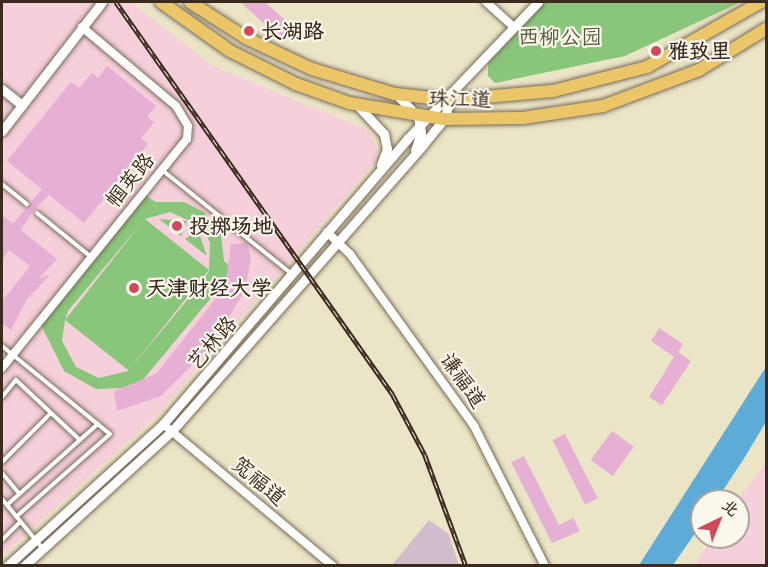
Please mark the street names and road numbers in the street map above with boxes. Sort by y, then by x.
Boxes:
street label: 珠江道 [428,85,492,113]
street label: 帼英路 [100,148,160,212]
street label: 艺林路 [182,311,242,375]
street label: 谦福道 [435,347,491,413]
street label: 宽福道 [227,451,291,511]

